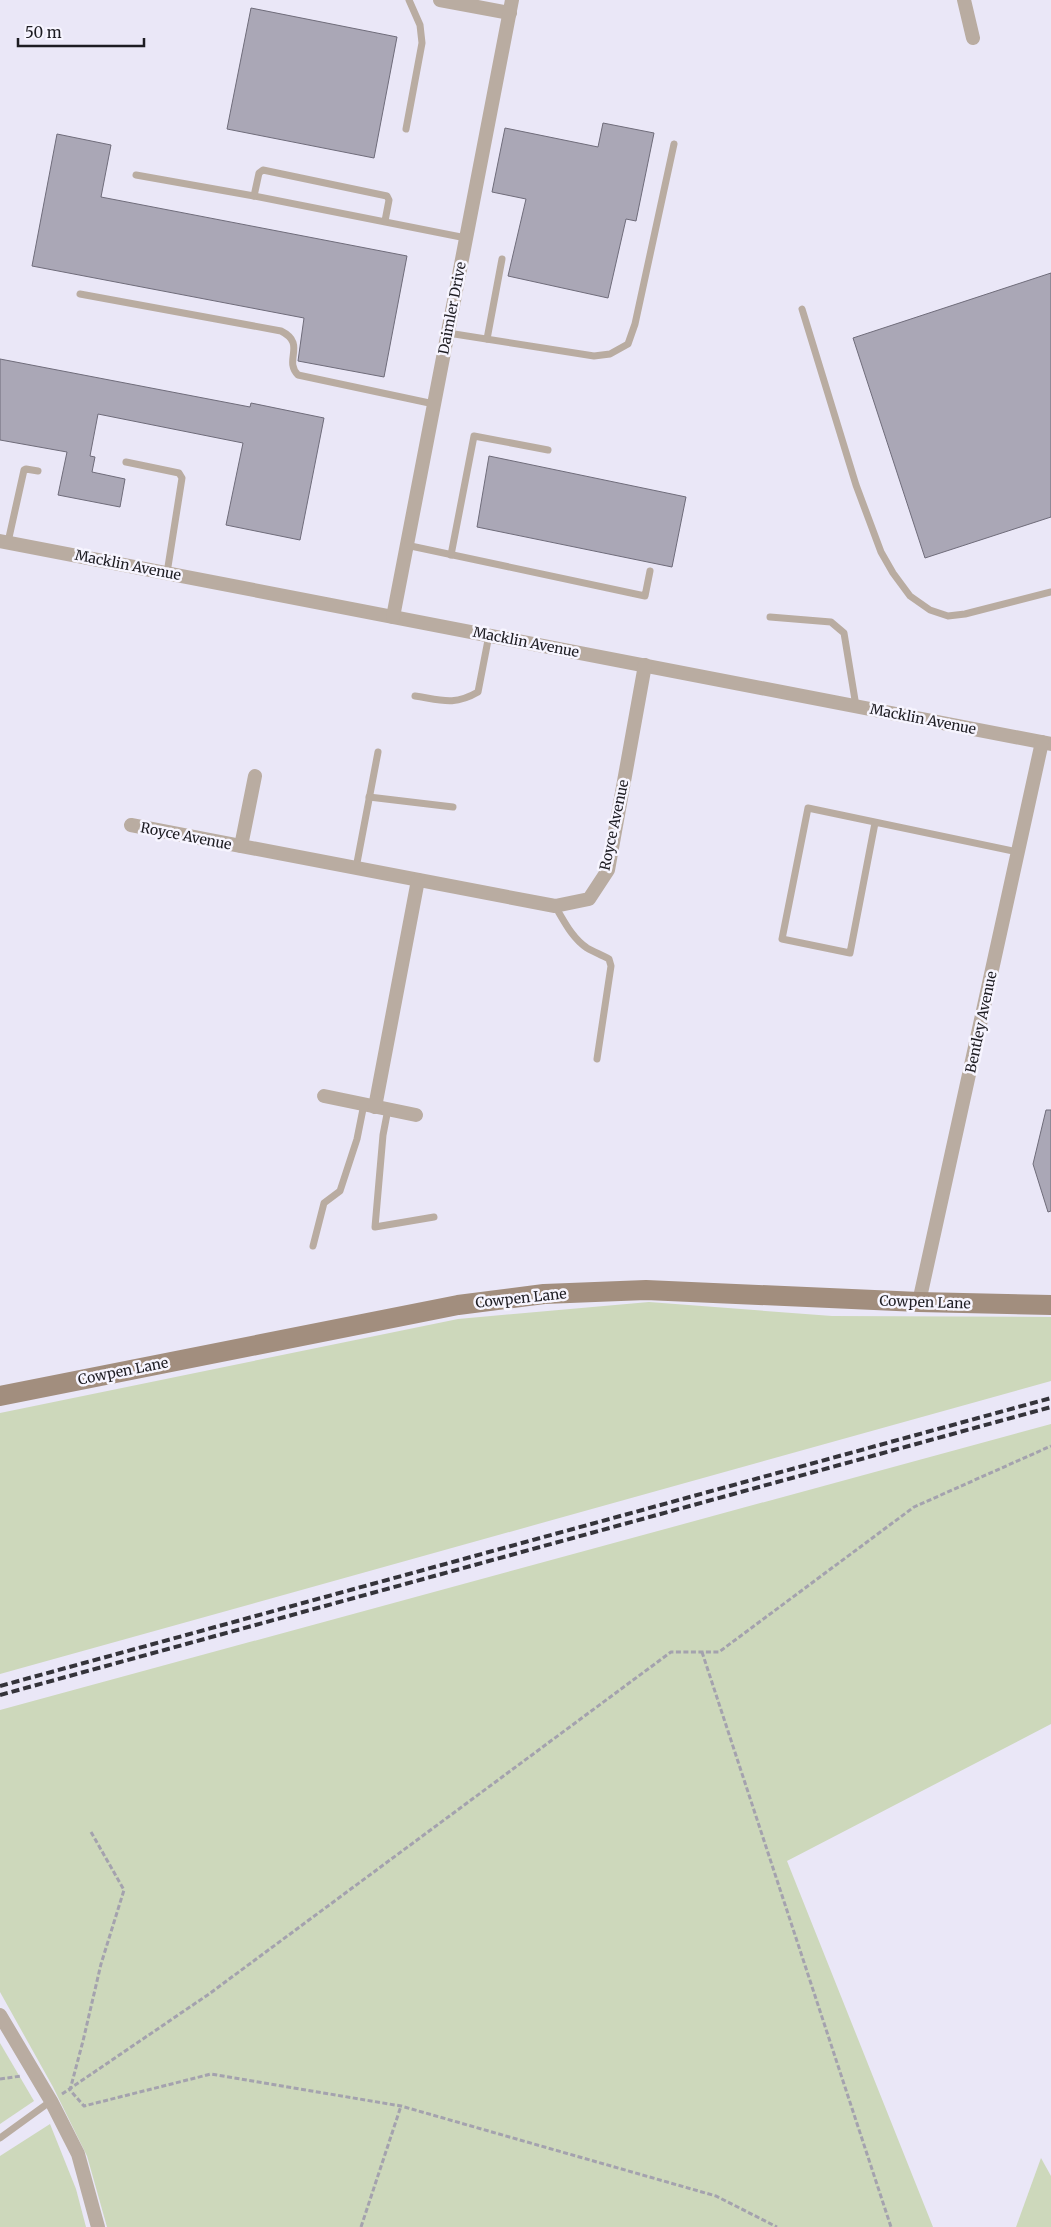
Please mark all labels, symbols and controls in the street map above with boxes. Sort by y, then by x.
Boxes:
scale bar [18,15,144,47]
text: 50 m [25,23,62,42]
street label: Daimler Drive [434,260,470,356]
street label: Macklin Avenue [73,546,183,584]
street label: Macklin Avenue [471,623,581,661]
street label: Macklin Avenue [868,700,978,738]
street label: Royce Avenue [596,778,632,872]
street label: Royce Avenue [139,818,233,854]
street label: Bentley Avenue [961,969,1001,1075]
street label: Cowpen Lane [475,1284,567,1312]
street label: Cowpen Lane [879,1291,971,1313]
street label: Cowpen Lane [76,1353,170,1389]

